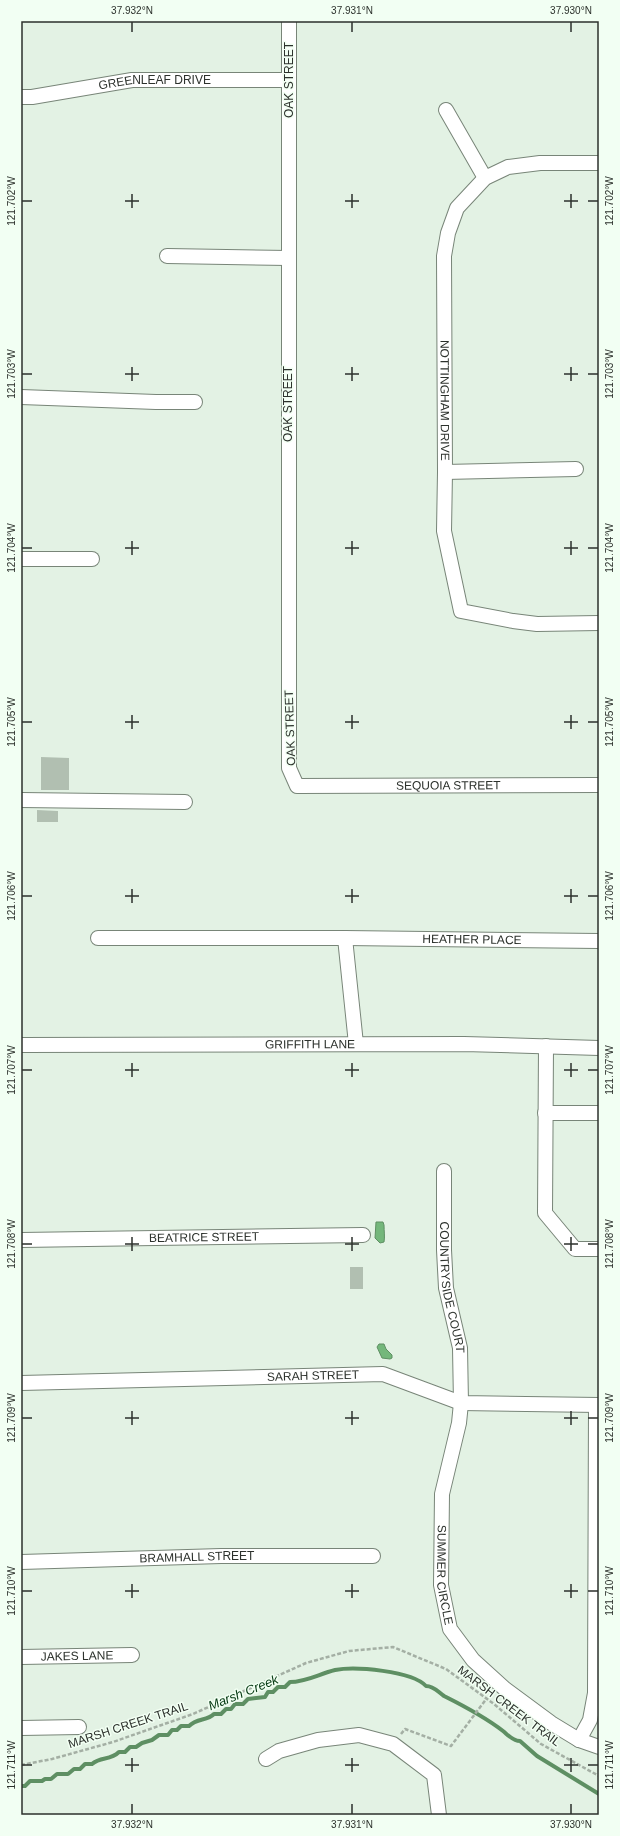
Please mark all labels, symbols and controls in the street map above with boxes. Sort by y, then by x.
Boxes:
text: 37.932°N [111,5,153,16]
text: 37.931°N [331,5,373,16]
text: 37.930°N [550,5,592,16]
street label: OAK STREET [282,41,296,118]
street label: GREENLEAF DRIVE [97,73,211,93]
text: 121.702°W [6,176,17,226]
text: 121.702°W [604,176,615,226]
street label: NOTTINGHAM DRIVE [437,340,452,461]
text: 121.703°W [6,349,17,399]
text: 121.703°W [604,349,615,399]
street label: OAK STREET [281,365,295,442]
text: 121.704°W [6,523,17,573]
text: 121.704°W [604,523,615,573]
street label: OAK STREET [282,689,298,766]
text: 121.705°W [6,697,17,747]
text: 121.705°W [604,697,615,747]
street label: SEQUOIA STREET [396,778,501,793]
text: 121.706°W [6,871,17,921]
text: 121.706°W [604,871,615,921]
street label: HEATHER PLACE [422,932,522,947]
street label: GRIFFITH LANE [265,1037,355,1051]
text: 121.707°W [6,1045,17,1095]
text: 121.707°W [604,1045,615,1095]
text: 121.708°W [6,1219,17,1269]
text: 121.708°W [604,1219,615,1269]
street label: COUNTRYSIDE COURT [437,1221,467,1354]
street label: BEATRICE STREET [149,1230,260,1245]
street label: SARAH STREET [267,1368,360,1384]
text: 121.709°W [6,1393,17,1443]
text: 121.709°W [604,1393,615,1443]
street label: SUMMER CIRCLE [433,1525,456,1626]
street label: BRAMHALL STREET [139,1549,255,1565]
text: 121.710°W [6,1566,17,1616]
text: 121.710°W [604,1566,615,1616]
street label: JAKES LANE [40,1648,114,1664]
street label: MARSH CREEK TRAIL [455,1663,563,1749]
water label: Marsh Creek [206,1671,282,1713]
street label: MARSH CREEK TRAIL [66,1699,190,1751]
text: 121.711°W [6,1740,17,1789]
text: 121.711°W [604,1740,615,1789]
text: 37.932°N [111,1819,153,1830]
text: 37.931°N [331,1819,373,1830]
text: 37.930°N [550,1819,592,1830]

